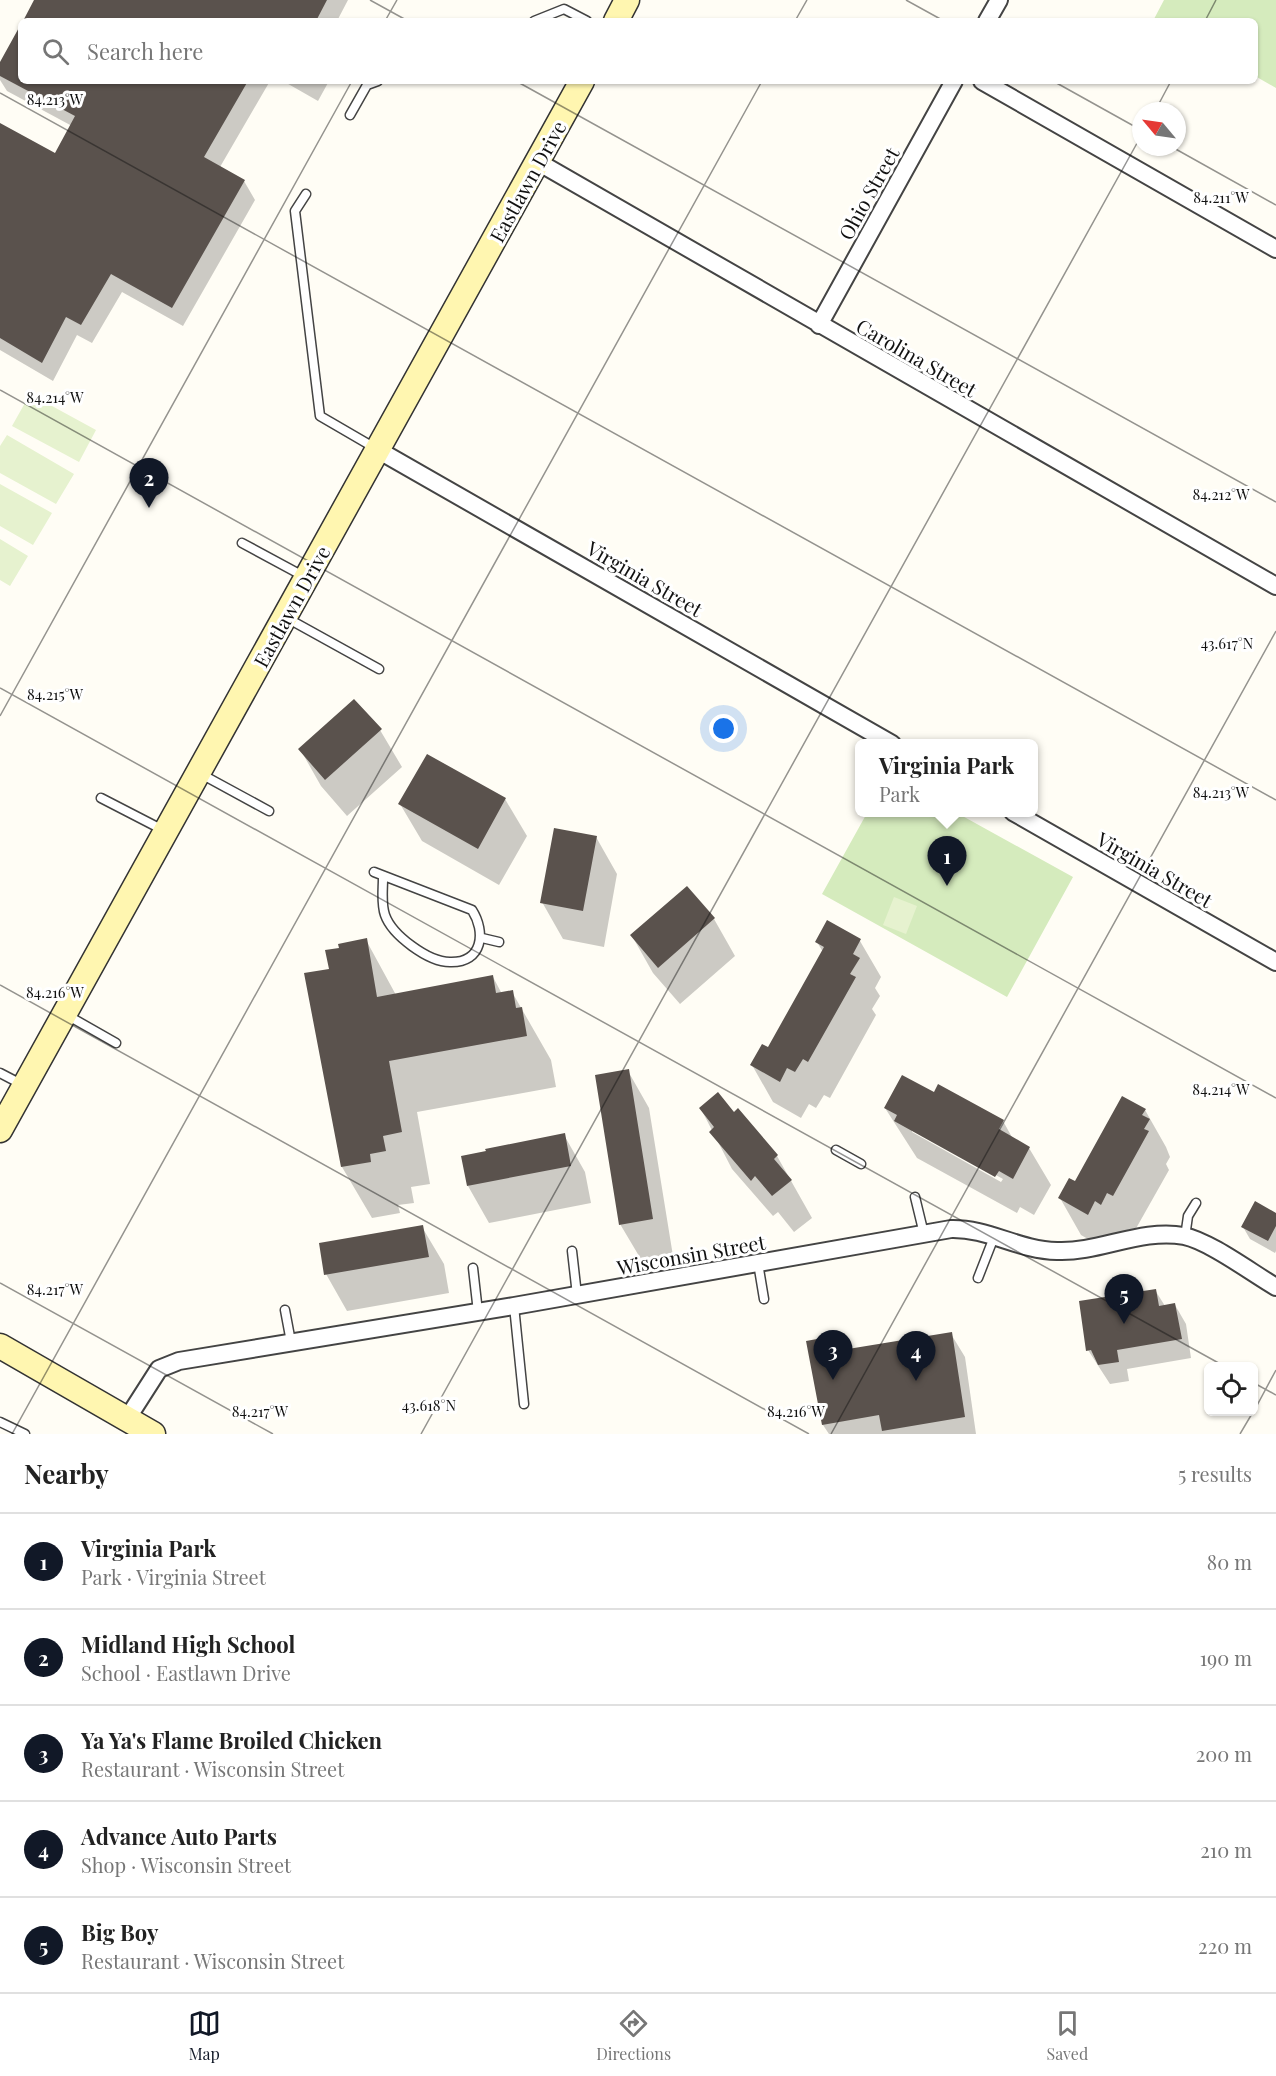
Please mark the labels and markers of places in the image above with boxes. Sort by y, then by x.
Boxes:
pin: 2 [130,458,168,508]
pin: 1 [928,836,966,886]
pin: 5 [1104,1274,1144,1324]
pin: 3 [814,1330,852,1380]
pin: 4 [896,1332,936,1381]

